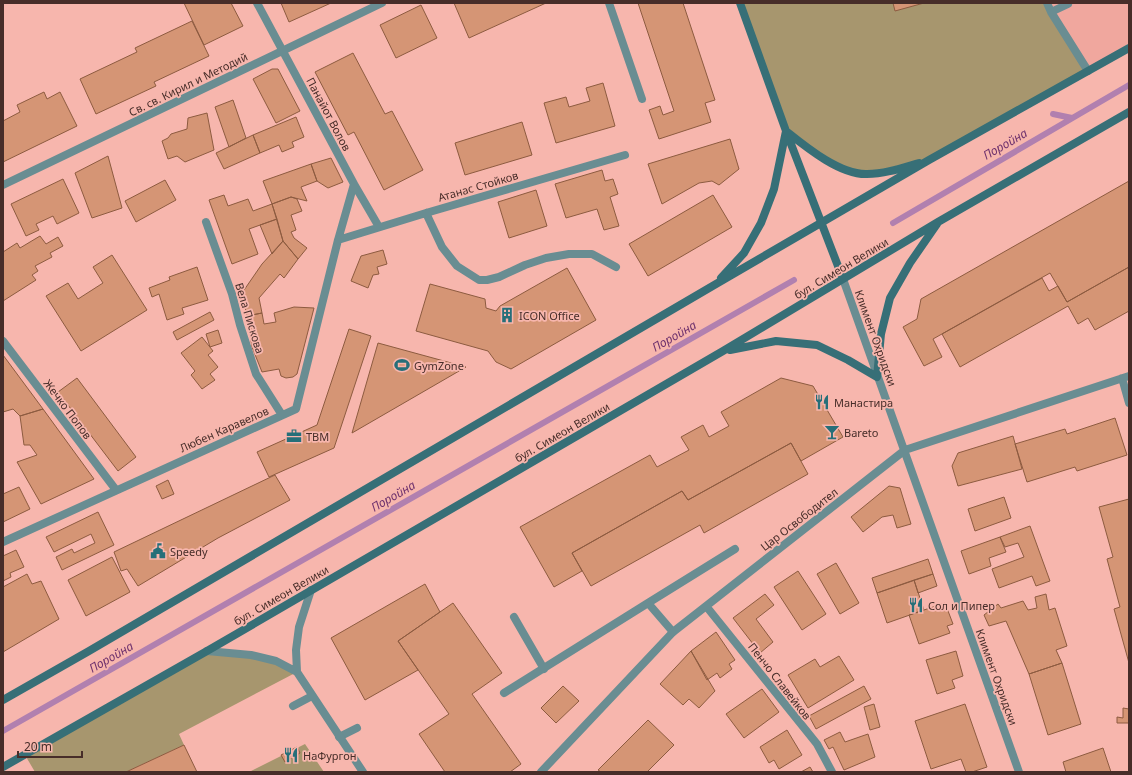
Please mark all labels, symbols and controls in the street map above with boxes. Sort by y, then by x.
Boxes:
street label: Св. св. Кирил и Методий [126,49,250,119]
street label: Панайот Волов [303,75,355,153]
water label: Поройна [980,124,1031,164]
street label: Атанас Стойков [436,167,520,205]
street label: бул. Симеон Велики [791,234,891,302]
street label: Вела Пискова [232,281,268,355]
street label: Климент Охридски [852,288,900,388]
building icon: ICON Office [498,306,516,324]
place label: ICON Office [519,308,580,323]
water label: Поройна [649,316,700,356]
sports icon: GymZone [393,356,411,374]
place label: GymZone [414,358,464,373]
street label: Жечко Попов [41,376,95,442]
restaurant icon: Манастира [813,393,831,411]
place label: Манастира [834,395,893,410]
street label: бул. Симеон Велики [512,399,612,465]
street label: Любен Каравелов [177,403,271,455]
bar icon: Bareto [823,423,841,441]
place label: Bareto [844,425,879,440]
office icon: ТВМ [285,427,303,445]
place label: ТВМ [306,429,329,444]
water label: Поройна [368,476,419,516]
street label: Цар Освободител [757,484,841,554]
public building icon: Speedy [149,542,167,560]
place label: Speedy [170,544,208,559]
street label: бул. Симеон Велики [231,562,331,628]
restaurant icon: Сол и Пипер [907,596,925,614]
place label: Сол и Пипер [928,598,995,613]
street label: Климент Охридски [973,627,1021,727]
water label: Поройна [86,637,137,677]
street label: Пенчо Славейков [745,639,815,723]
scale bar [18,733,82,759]
text: 20 m [24,738,52,755]
restaurant icon: НаФургон [282,746,300,764]
place label: НаФургон [303,748,357,763]

